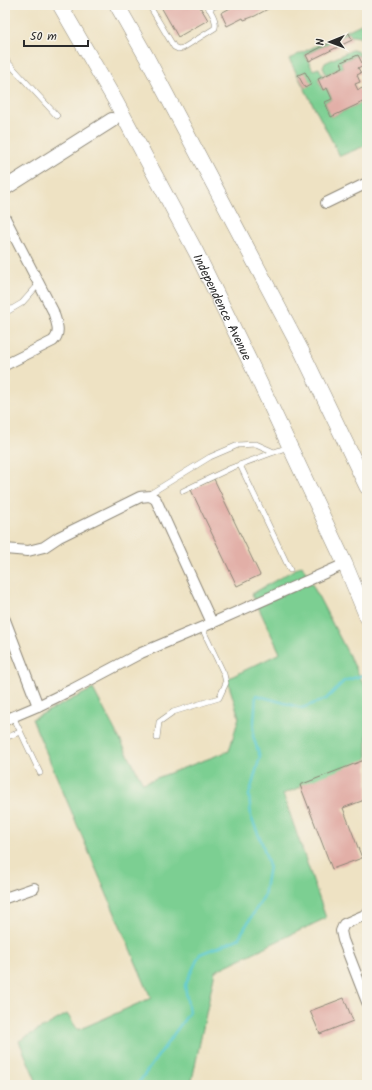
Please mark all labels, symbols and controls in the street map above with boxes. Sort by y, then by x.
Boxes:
scale bar [24,22,88,48]
north arrow [310,22,350,62]
text: 50 m [30,27,57,46]
text: N [312,38,330,46]
street label: Independence Avenue [186,250,257,365]

